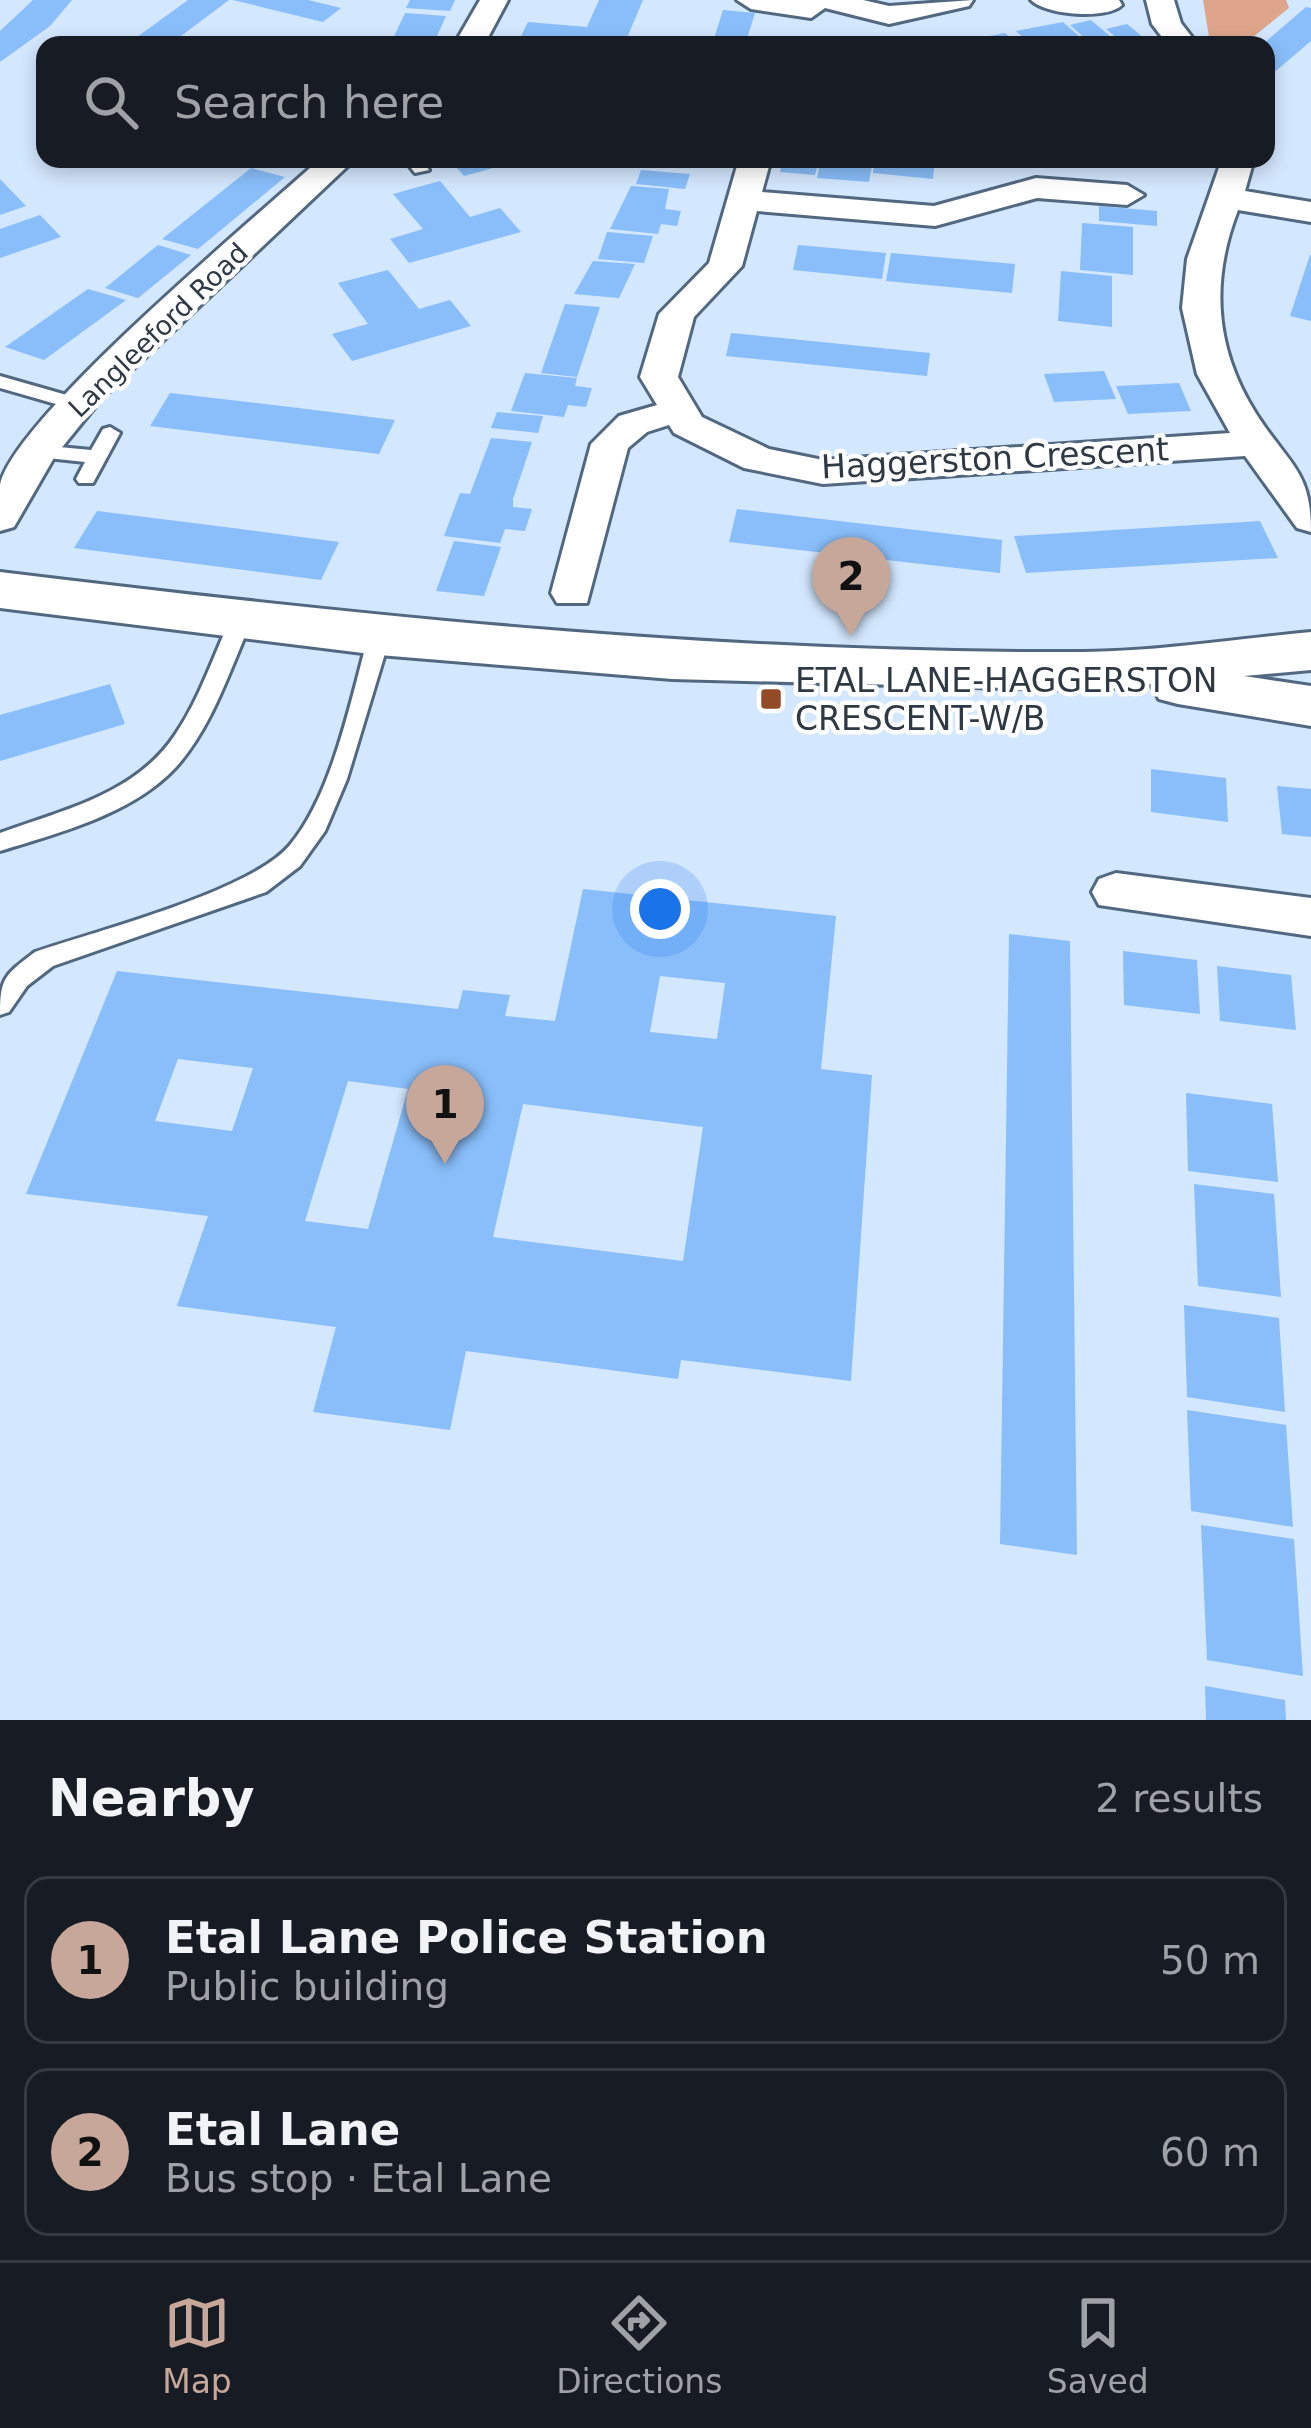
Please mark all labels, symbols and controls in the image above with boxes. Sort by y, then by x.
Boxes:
search box [36,36,1275,168]
icon: search [78,69,144,135]
text: Search here [174,76,444,129]
street label: Langleeford Road [62,237,254,423]
street label: Haggerston Crescent [820,429,1170,487]
pin: 2 [812,537,890,636]
place label: ETAL LANE-HAGGERSTON CRESCENT-W/B [795,661,1218,738]
marker: ETAL LANE-HAGGERSTON CRESCENT-W/B [758,686,784,712]
your location [630,879,690,939]
pin: 1 [406,1065,484,1164]
text: Nearby [48,1769,255,1828]
text: 2 results [1095,1776,1263,1821]
text: Etal Lane Police Station [165,1911,768,1964]
text: 1 [76,1938,104,1983]
text: 50 m [1160,1938,1260,1983]
text: Public building [165,1964,449,2009]
text: Etal Lane [165,2103,400,2156]
text: 2 [76,2130,104,2175]
text: 60 m [1160,2130,1260,2175]
text: Bus stop · Etal Lane [165,2156,552,2201]
tab: Map [162,2290,232,2401]
tab: Directions [556,2290,722,2401]
tab: Saved [1047,2290,1149,2401]

